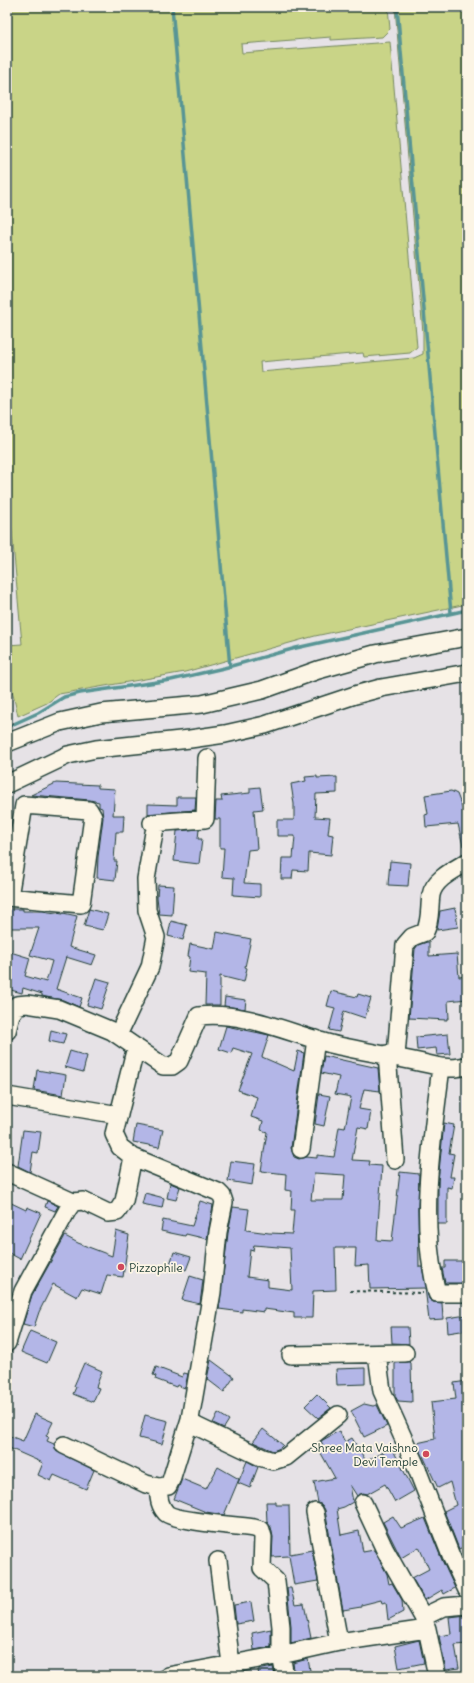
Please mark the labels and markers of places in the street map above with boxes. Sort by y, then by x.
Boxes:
place label: Pizzophile [129,1260,183,1275]
marker: Pizzophile [116,1262,126,1272]
place label: Shree Mata Vaishno Devi Temple [311,1440,418,1469]
marker: Shree Mata Vaishno Devi Temple [421,1449,431,1459]

